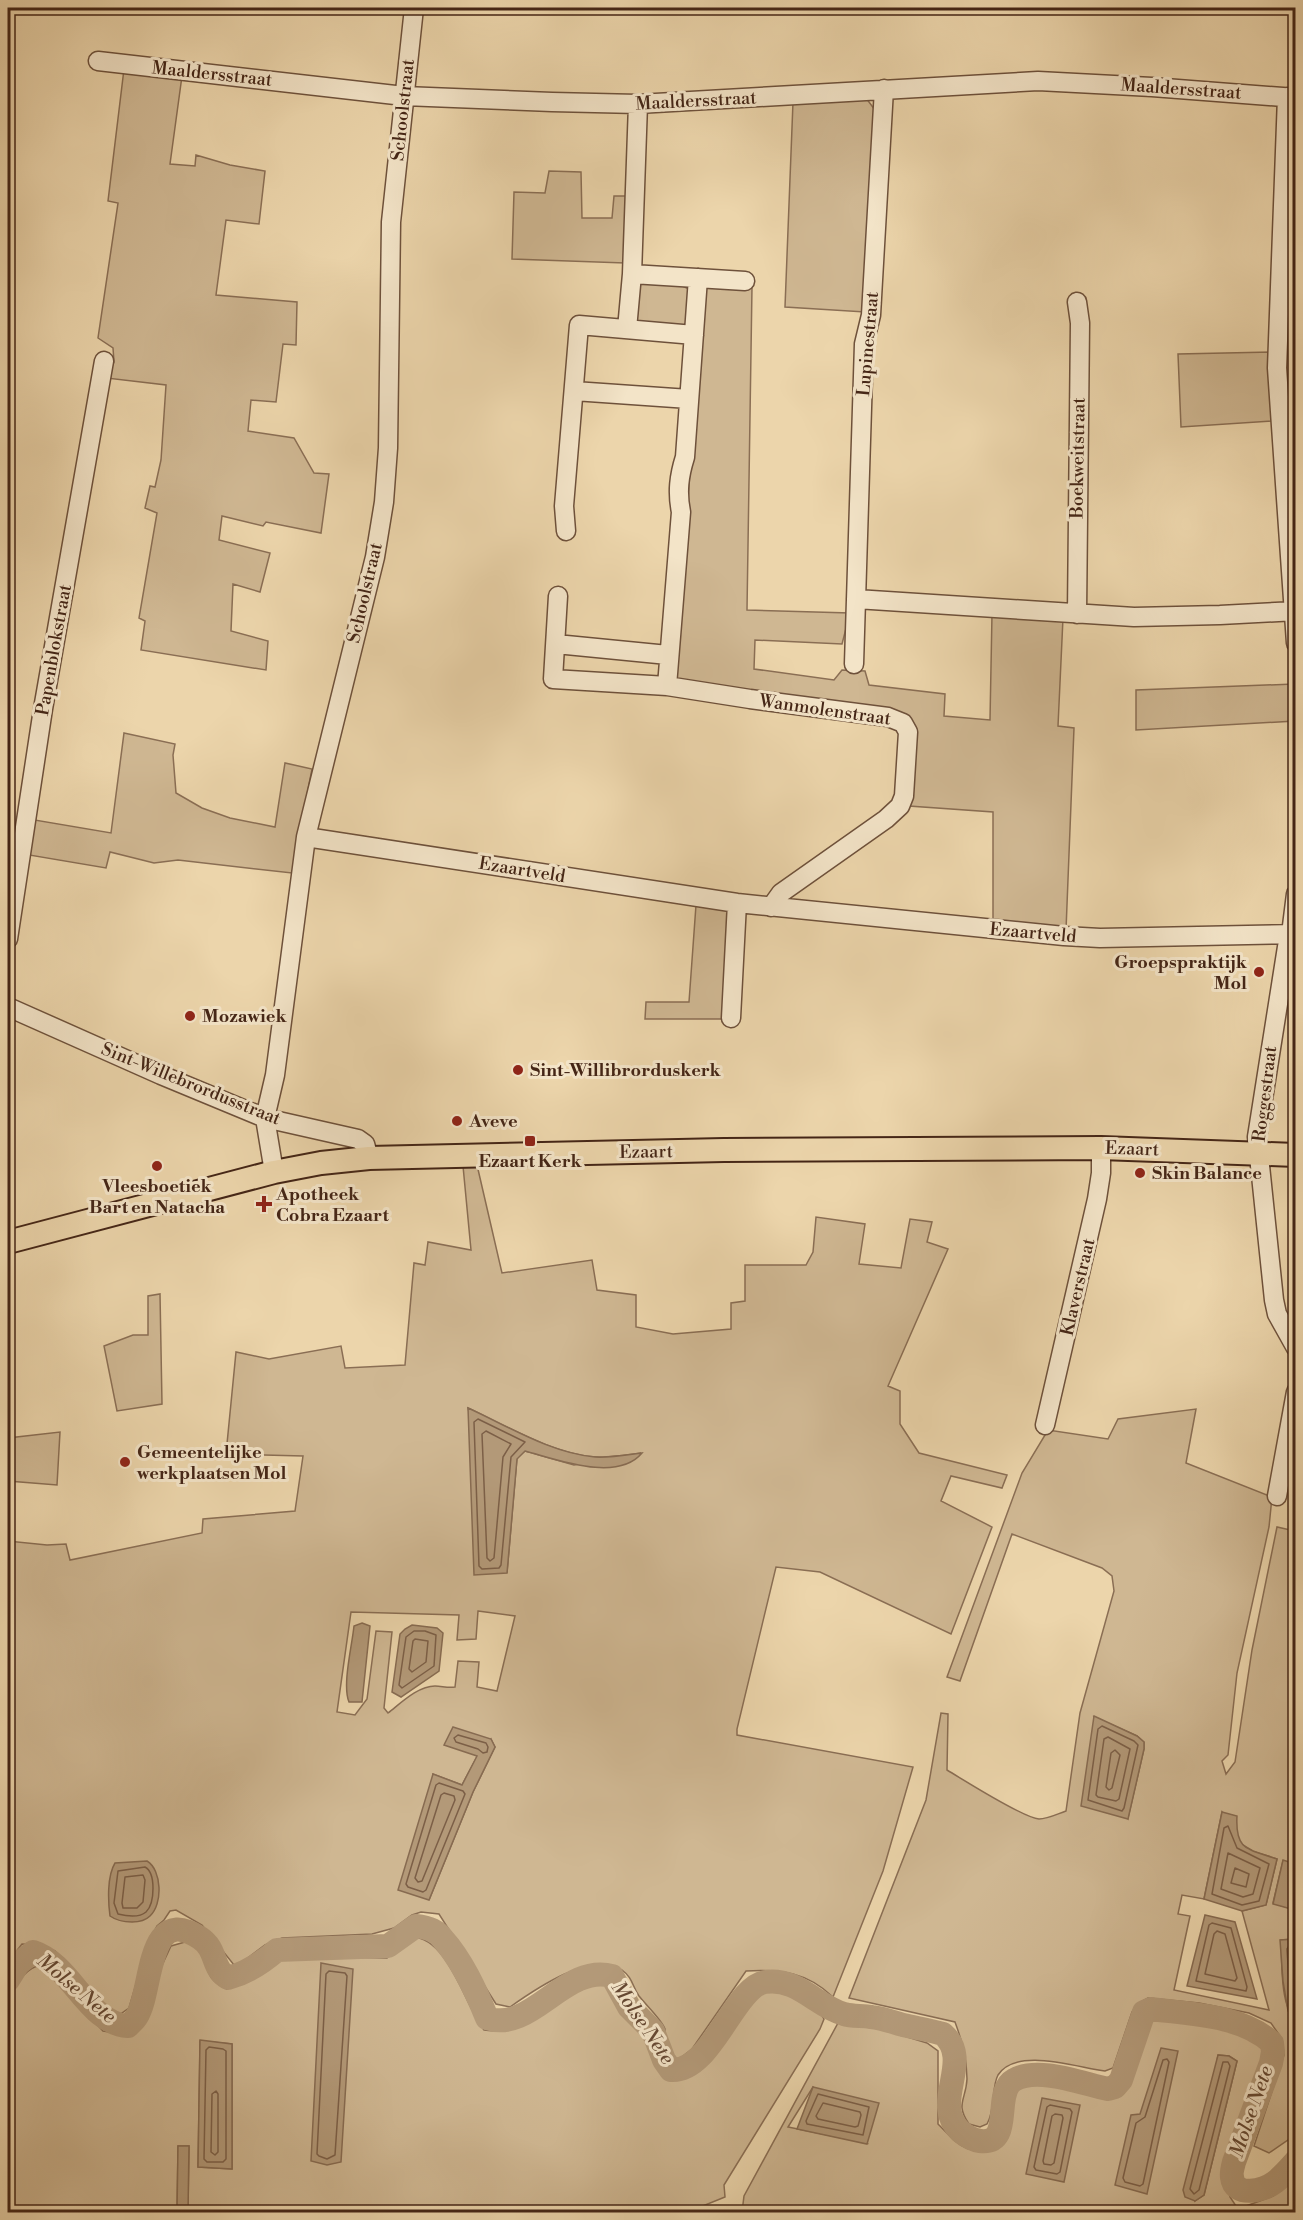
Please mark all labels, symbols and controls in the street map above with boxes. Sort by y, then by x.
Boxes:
street label: Maaldersstraat [151,56,274,92]
street label: Schoolstraat [386,57,420,162]
street label: Maaldersstraat [1120,73,1243,105]
street label: Maaldersstraat [635,86,758,116]
street label: Lupinestraat [852,290,884,397]
street label: Boekweitstraat [1065,396,1091,520]
street label: Schoolstraat [342,540,388,645]
street label: Papenblokstraat [31,582,77,718]
street label: Wanmolenstraat [757,689,893,731]
street label: Ezaartveld [477,852,568,888]
street label: Ezaartveld [989,918,1078,948]
place label: Groepspraktijk Mol [1114,951,1248,995]
marker: Groepspraktijk Mol [1252,965,1266,979]
place label: Mozawiek [202,1005,287,1028]
marker: Mozawiek [183,1009,197,1023]
street label: Sint-Willebrordusstraat [98,1037,285,1131]
street label: Roggestraat [1248,1044,1282,1143]
place label: Sint-Willibrorduskerk [530,1059,722,1082]
marker: Sint-Willibrorduskerk [511,1063,525,1077]
place label: Aveve [468,1110,518,1133]
marker: Aveve [450,1114,464,1128]
marker: Ezaart Kerk [523,1134,537,1148]
street label: Ezaart [1105,1137,1160,1161]
street label: Ezaart [619,1140,674,1164]
place label: Ezaart Kerk [478,1150,582,1173]
marker: Vleesboetiek Bart en Natacha [150,1159,164,1173]
place label: Skin Balance [1152,1162,1262,1185]
marker: Skin Balance [1133,1166,1147,1180]
place label: Vleesboetiek Bart en Natacha [89,1175,225,1219]
place label: Apotheek Cobra Ezaart [275,1183,389,1227]
marker: Apotheek Cobra Ezaart [257,1197,271,1211]
street label: Klaverstraat [1056,1235,1101,1338]
place label: Gemeentelijke werkplaatsen Mol [136,1441,287,1485]
marker: Gemeentelijke werkplaatsen Mol [118,1455,132,1469]
water label: Molse Nete [31,1949,121,2030]
water label: Molse Nete [605,1976,679,2070]
water label: Molse Nete [1225,2062,1280,2161]

